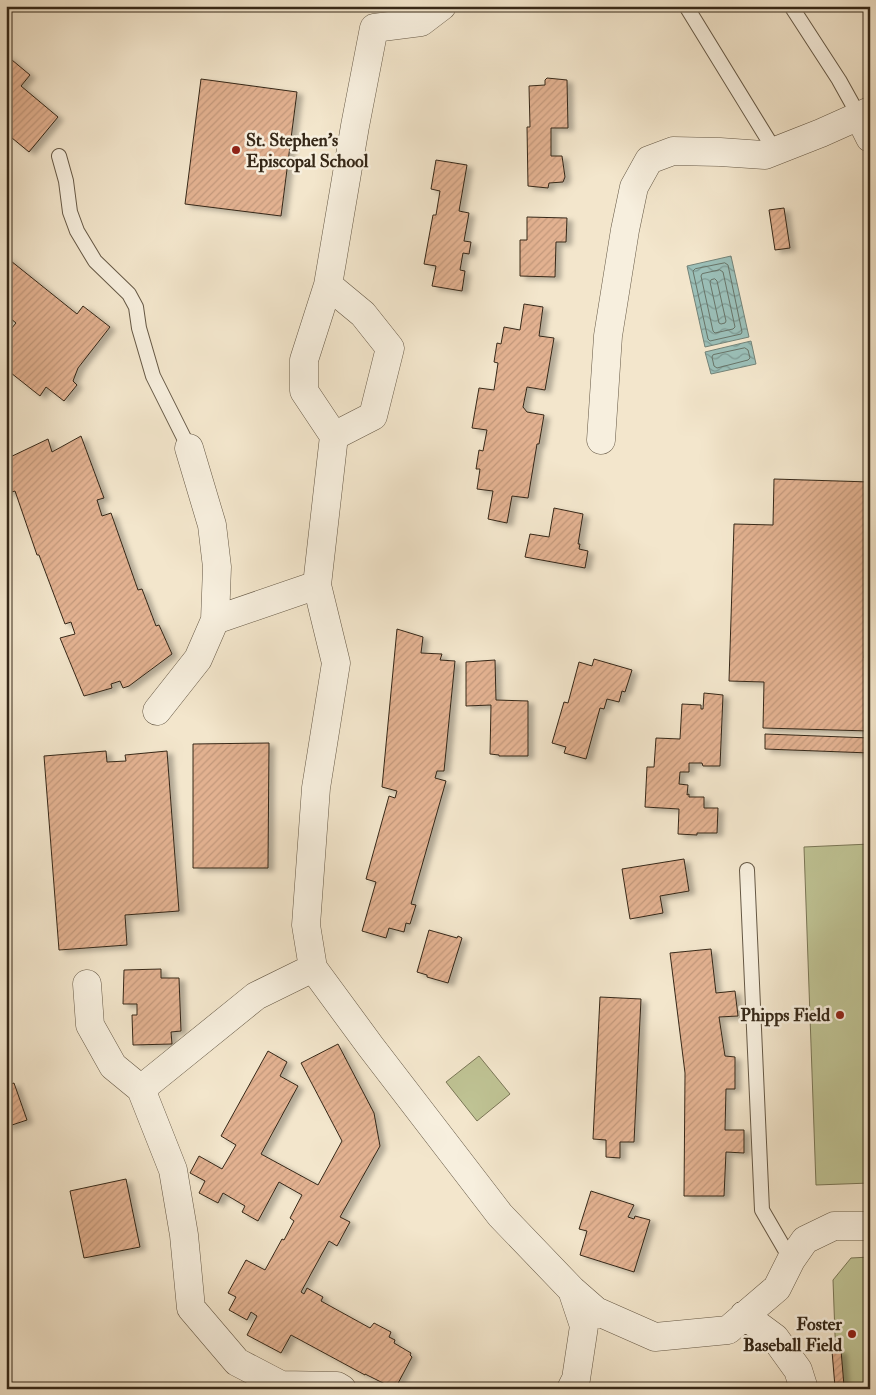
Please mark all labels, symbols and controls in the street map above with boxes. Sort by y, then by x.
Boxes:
place label: St. Stephen's Episcopal School [246,129,369,173]
marker: St. Stephen's Episcopal School [230,144,242,156]
place label: Phipps Field [740,1004,830,1027]
marker: Phipps Field [834,1009,846,1021]
place label: Foster Baseball Field [743,1313,842,1357]
marker: Foster Baseball Field [846,1328,858,1340]

